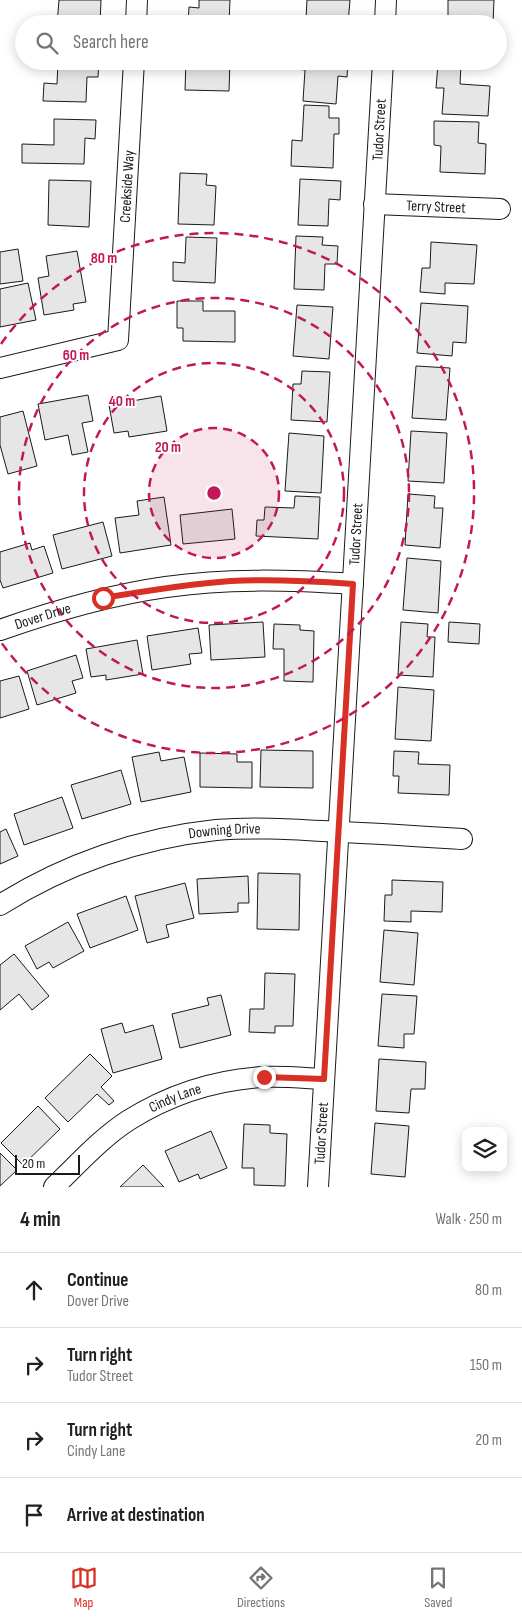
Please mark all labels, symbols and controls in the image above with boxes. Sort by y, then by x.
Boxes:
search box [15,15,507,70]
icon: search [33,29,61,57]
text: Search here [73,31,149,54]
street label: Tudor Street [368,98,390,161]
street label: Creekside Way [115,150,138,223]
street label: Terry Street [406,196,467,217]
text: 80 m [91,249,117,268]
text: 60 m [63,346,89,365]
text: 40 m [109,392,135,411]
text: 20 m [155,438,181,457]
centre of rings [205,484,223,502]
street label: Tudor Street [344,502,367,566]
route start [92,587,115,610]
street label: Dover Drive [12,598,73,634]
street label: Downing Drive [187,819,261,843]
route end [253,1066,276,1089]
street label: Cindy Lane [146,1079,203,1117]
street label: Tudor Street [310,1101,332,1165]
map controls [462,1127,507,1172]
button: layers [462,1127,507,1172]
scale bar [15,1152,80,1175]
text: 20 m [22,1155,45,1172]
text: 4 min [20,1207,61,1232]
text: Walk · 250 m [436,1210,502,1229]
text: Continue [67,1269,128,1292]
icon: ahead [20,1276,48,1304]
text: 80 m [475,1281,502,1300]
text: Dover Drive [67,1292,129,1311]
text: Turn right [67,1344,132,1367]
icon: right [20,1351,48,1379]
text: 150 m [470,1356,502,1375]
text: Tudor Street [67,1367,133,1386]
text: Turn right [67,1419,132,1442]
icon: right [20,1426,48,1454]
text: 20 m [475,1431,502,1450]
text: Cindy Lane [67,1442,125,1461]
icon: arrive [20,1501,48,1529]
text: Arrive at destination [67,1504,205,1527]
tab: Map [70,1564,98,1611]
tab: Directions [237,1564,285,1611]
tab: Saved [424,1564,452,1611]

